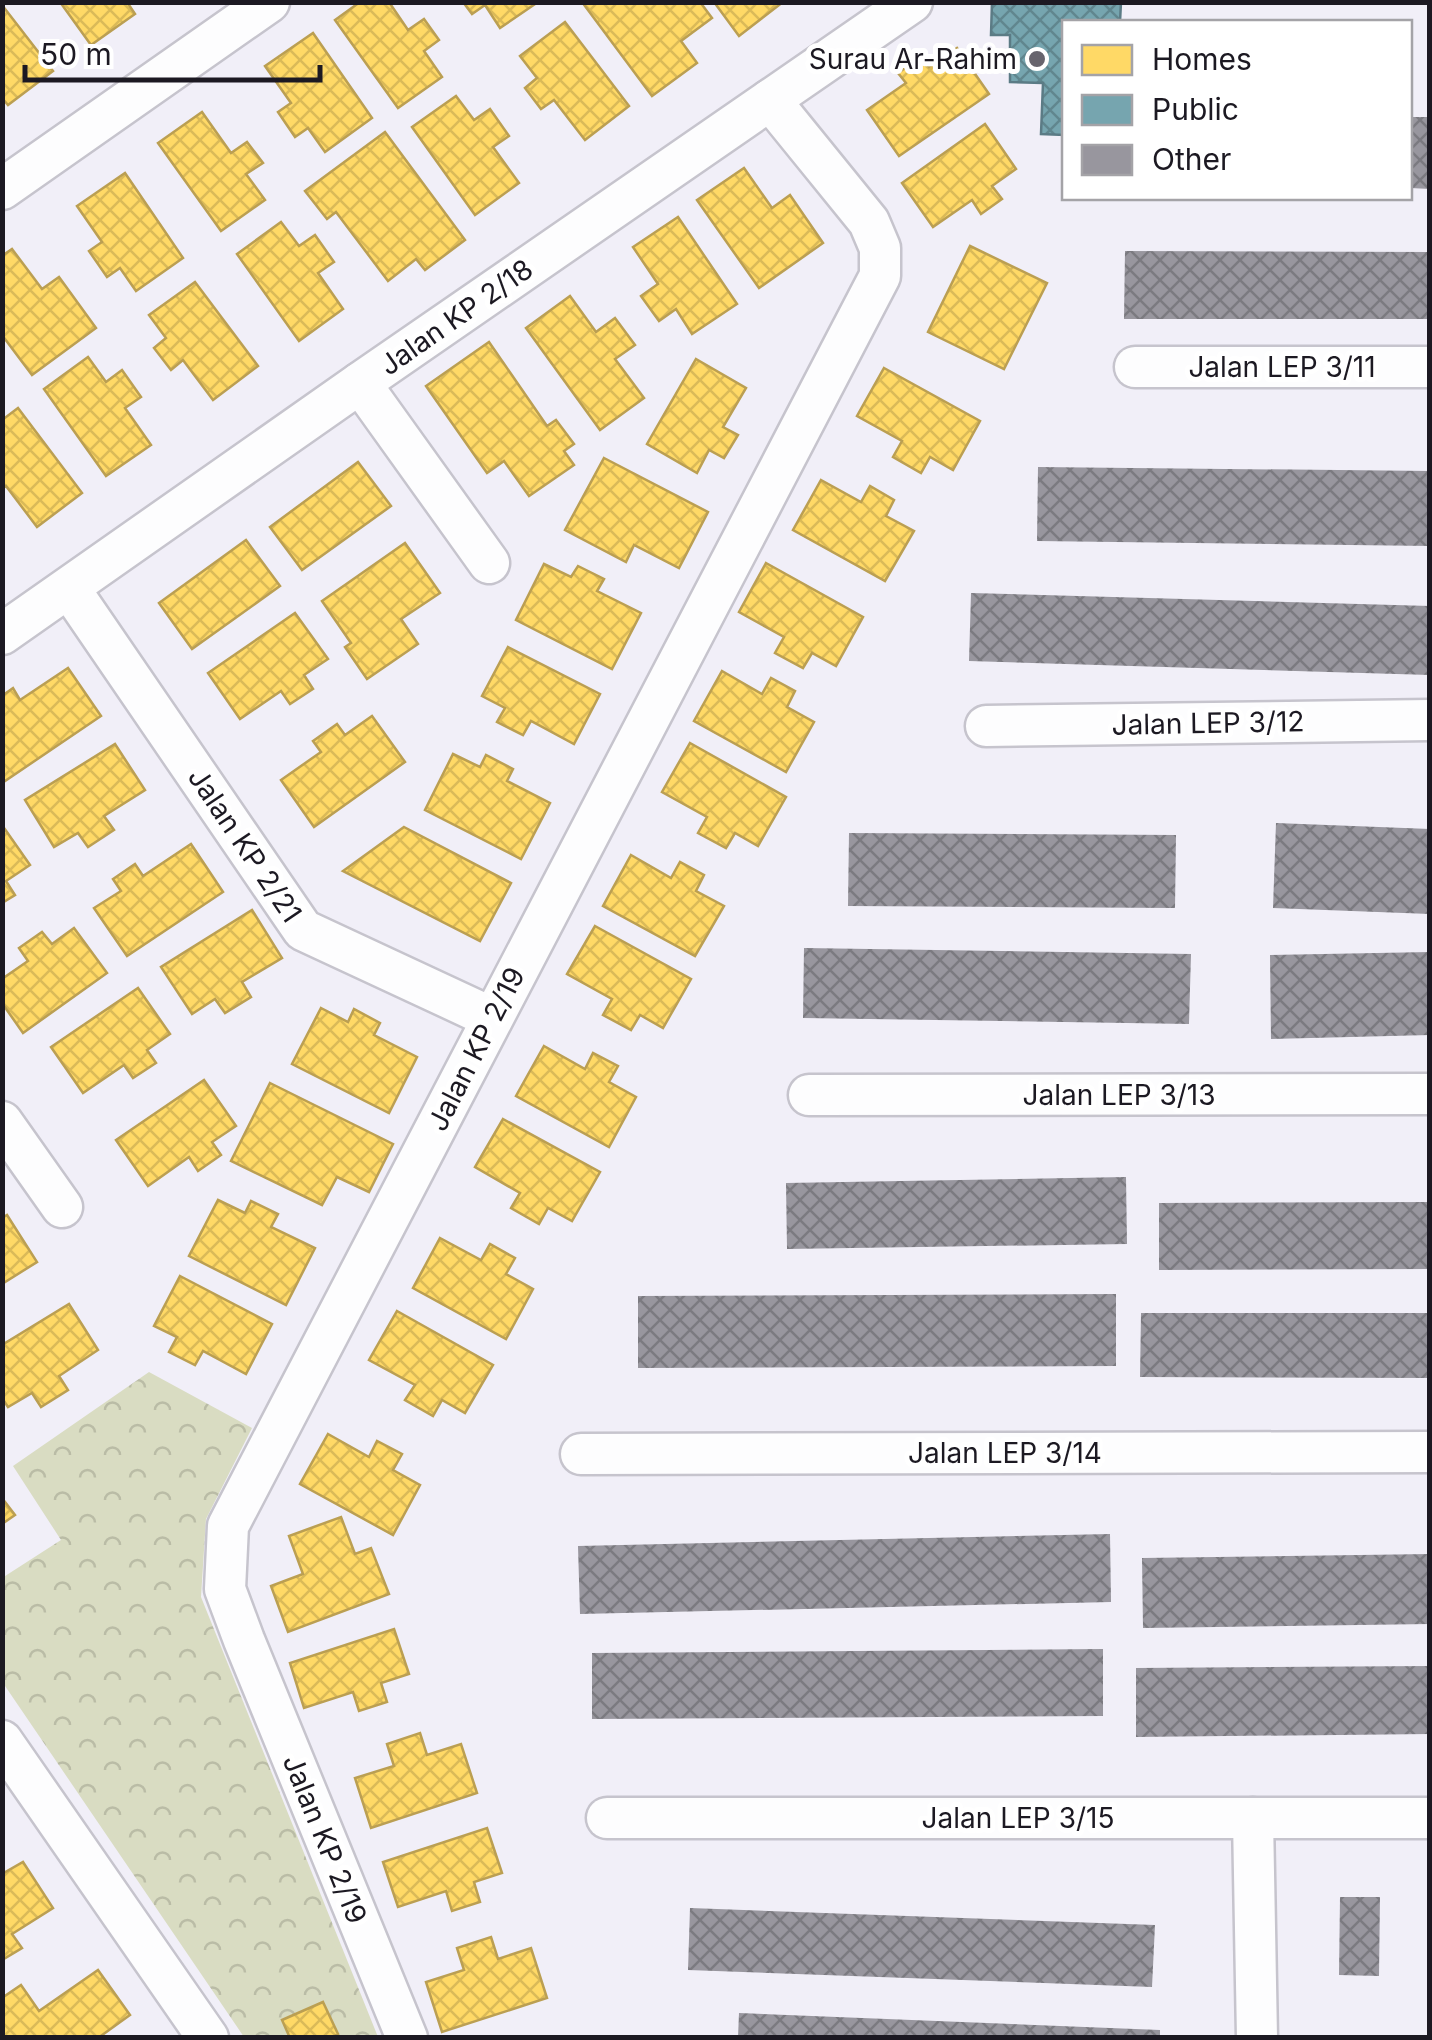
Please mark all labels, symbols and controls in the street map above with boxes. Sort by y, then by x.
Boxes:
scale bar [25,20,320,82]
legend [1062,20,1412,200]
text: 50 m [40,36,112,72]
text: Homes [1152,41,1252,77]
place label: Surau Ar-Rahim [809,42,1017,76]
marker: Surau Ar-Rahim [1026,48,1048,70]
text: Public [1152,91,1239,127]
text: Other [1152,141,1231,177]
street label: Jalan KP 2/18 [373,252,539,382]
street label: Jalan LEP 3/11 [1188,350,1376,384]
street label: Jalan LEP 3/12 [1111,704,1305,742]
street label: Jalan KP 2/21 [181,761,309,929]
street label: Jalan KP 2/19 [420,961,532,1137]
street label: Jalan LEP 3/13 [1022,1078,1216,1112]
street label: Jalan LEP 3/14 [908,1436,1102,1470]
street label: Jalan KP 2/19 [276,1750,374,1928]
street label: Jalan LEP 3/15 [922,1801,1114,1835]

